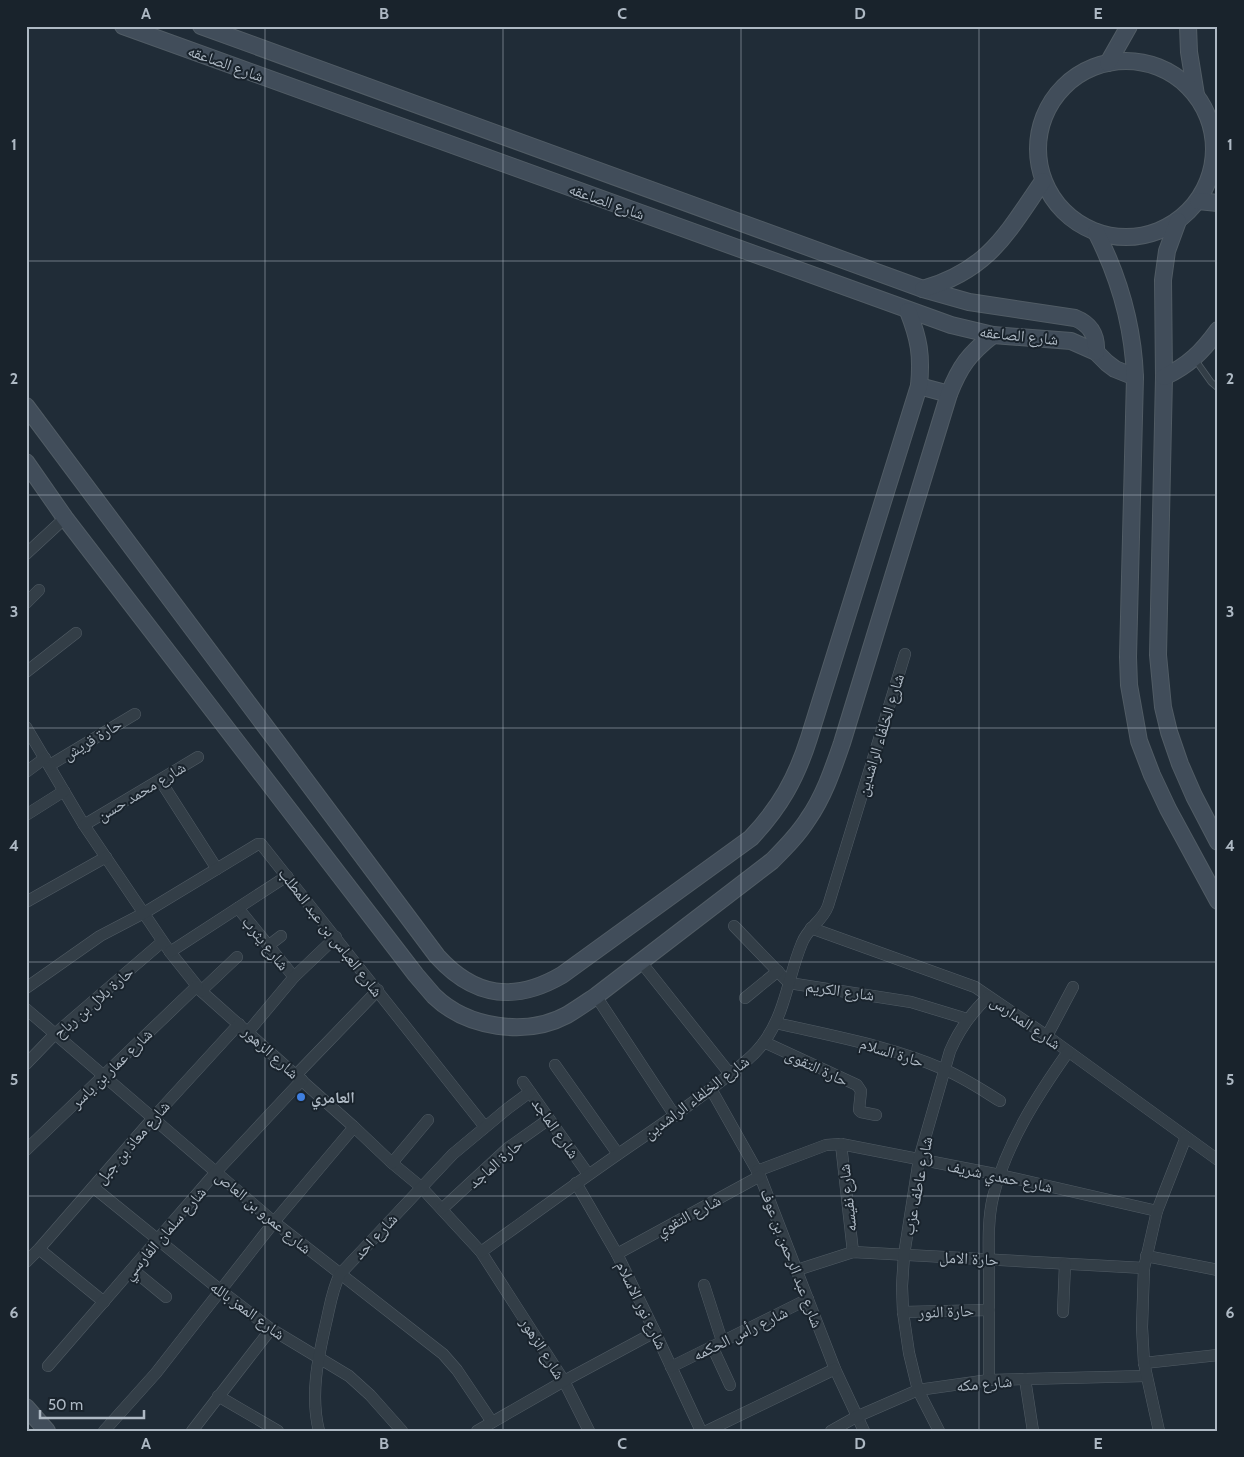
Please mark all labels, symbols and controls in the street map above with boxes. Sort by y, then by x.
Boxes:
text: A [141,4,151,23]
text: B [379,4,389,23]
text: C [617,4,627,23]
text: D [854,4,866,23]
text: E [1093,4,1103,23]
street label: شارع الصاعقه [185,41,266,87]
text: 1 [11,135,17,154]
text: 1 [1227,135,1233,154]
street label: شارع الصاعقه [566,179,647,225]
street label: شارع الصاعقه [978,322,1059,350]
text: 2 [10,369,18,388]
text: 2 [1226,369,1234,388]
text: 3 [10,602,18,621]
text: 3 [1226,602,1234,621]
street label: شارع الخلفاء الراشدين [853,672,909,799]
street label: حارة قريش [59,714,126,765]
street label: شارع محمد حسن [94,758,189,826]
text: 4 [9,836,19,855]
text: 4 [1225,836,1235,855]
street label: شارع العباس بن عبد المطلب [274,864,387,1001]
street label: شارع يثرب [237,912,293,975]
street label: حارة بلال بن رباح [49,962,138,1043]
street label: شارع الكريم [804,976,875,1006]
street label: شارع المدارس [986,991,1065,1054]
street label: شارع الزهور [237,1021,303,1083]
street label: شارع عمار بن ياسر [66,1025,157,1114]
street label: حارة السلام [857,1034,926,1072]
street label: حارة التقوى [782,1045,851,1091]
street label: شارع الخلفاء الراشدين [640,1052,753,1144]
text: 5 [10,1070,18,1089]
text: 5 [1226,1070,1234,1089]
place label: العامري [311,1088,355,1110]
marker: العامري [295,1091,307,1103]
street label: شارع الماجد [527,1094,583,1163]
street label: شارع معاذ بن جبل [91,1097,174,1188]
street label: حارة الماجد [464,1135,527,1192]
street label: شارع عاطف عزب [899,1135,937,1237]
street label: شارع حمدي شريف [945,1156,1054,1200]
street label: شارع نفيسه [834,1163,862,1233]
street label: شارع عمرو بن العاص [211,1167,315,1259]
street label: شارع سلمان الفارسي [119,1183,212,1286]
street label: شارع عبد الرحمن بن عوف [755,1186,827,1331]
street label: شارع التقوي [653,1190,725,1243]
street label: شارع احد [349,1210,402,1264]
street label: حارة الامل [939,1247,999,1271]
street label: شارع نور الاسلام [611,1258,671,1353]
street label: شارع المعز بالله [206,1277,289,1345]
street label: حارة النور [917,1301,974,1322]
street label: شارع رأس الحكمه [690,1302,791,1365]
text: 6 [10,1303,19,1322]
text: 6 [1226,1303,1235,1322]
street label: شارع الزهور [515,1313,569,1383]
street label: شارع مكه [955,1372,1013,1396]
scale bar [40,1387,144,1419]
text: 50 m [48,1396,83,1414]
text: A [141,1434,151,1453]
text: B [379,1434,389,1453]
text: C [617,1434,627,1453]
text: D [854,1434,866,1453]
text: E [1093,1434,1103,1453]

